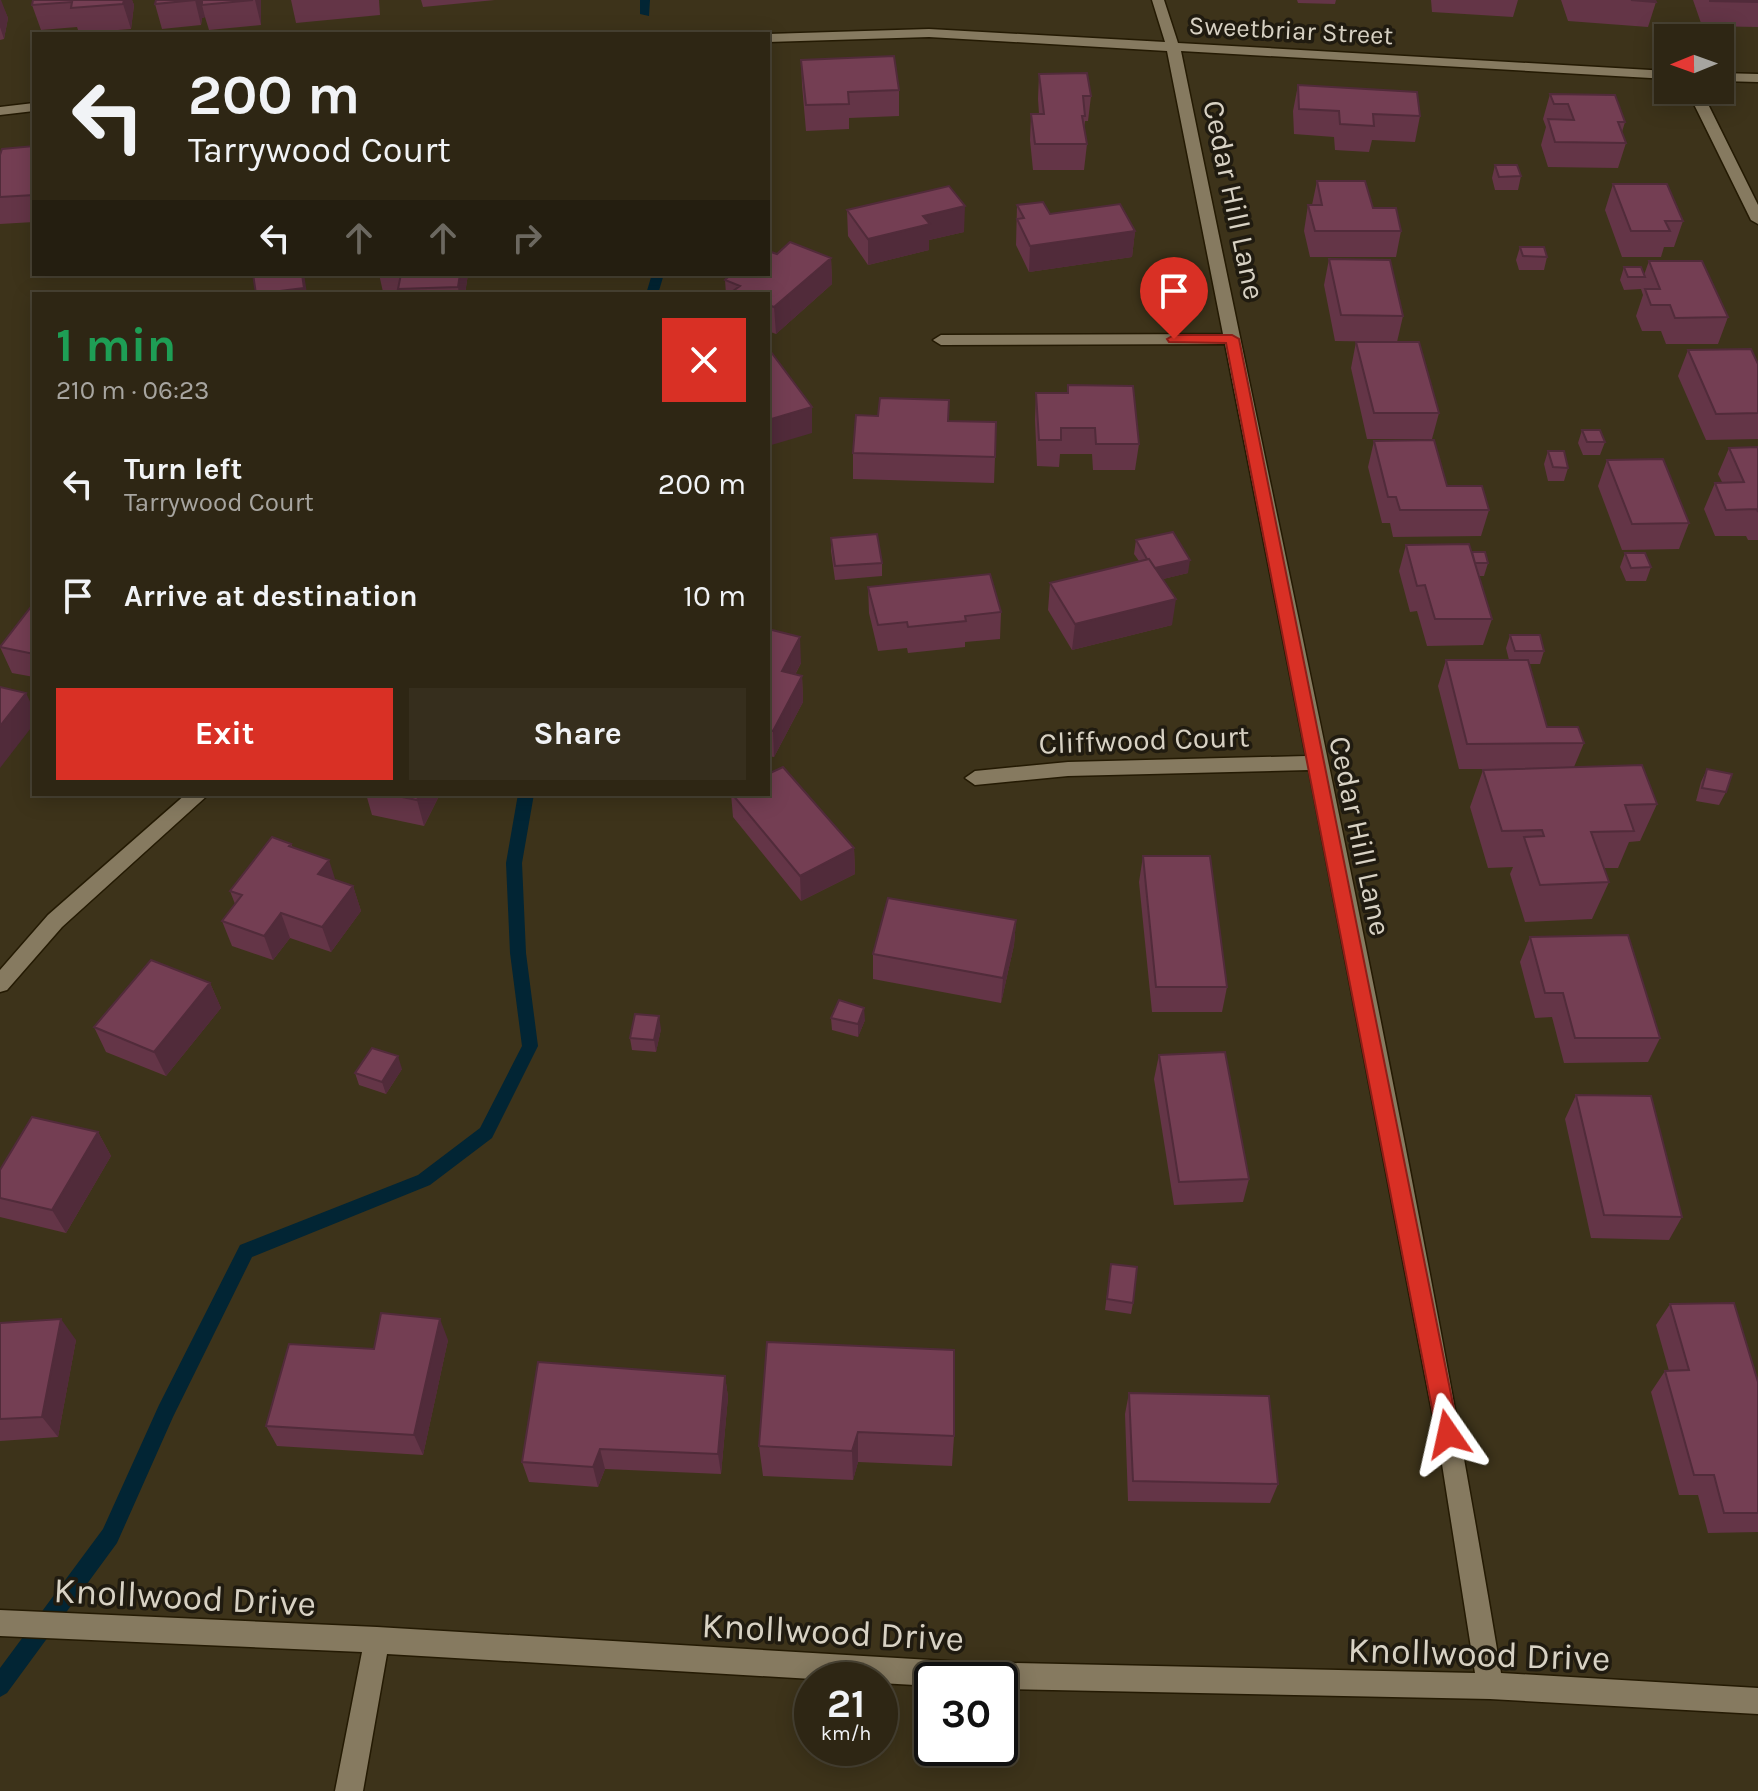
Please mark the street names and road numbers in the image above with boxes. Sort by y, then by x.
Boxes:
street label: Sweetbriar Street [1188,10,1394,51]
street label: Cedar Hill Lane [1195,97,1273,303]
street label: Cliffwood Court [1038,718,1250,762]
street label: Cedar Hill Lane [1321,733,1399,939]
street label: Knollwood Drive [53,1569,317,1625]
street label: Knollwood Drive [701,1604,965,1660]
street label: Knollwood Drive [1347,1628,1611,1680]

